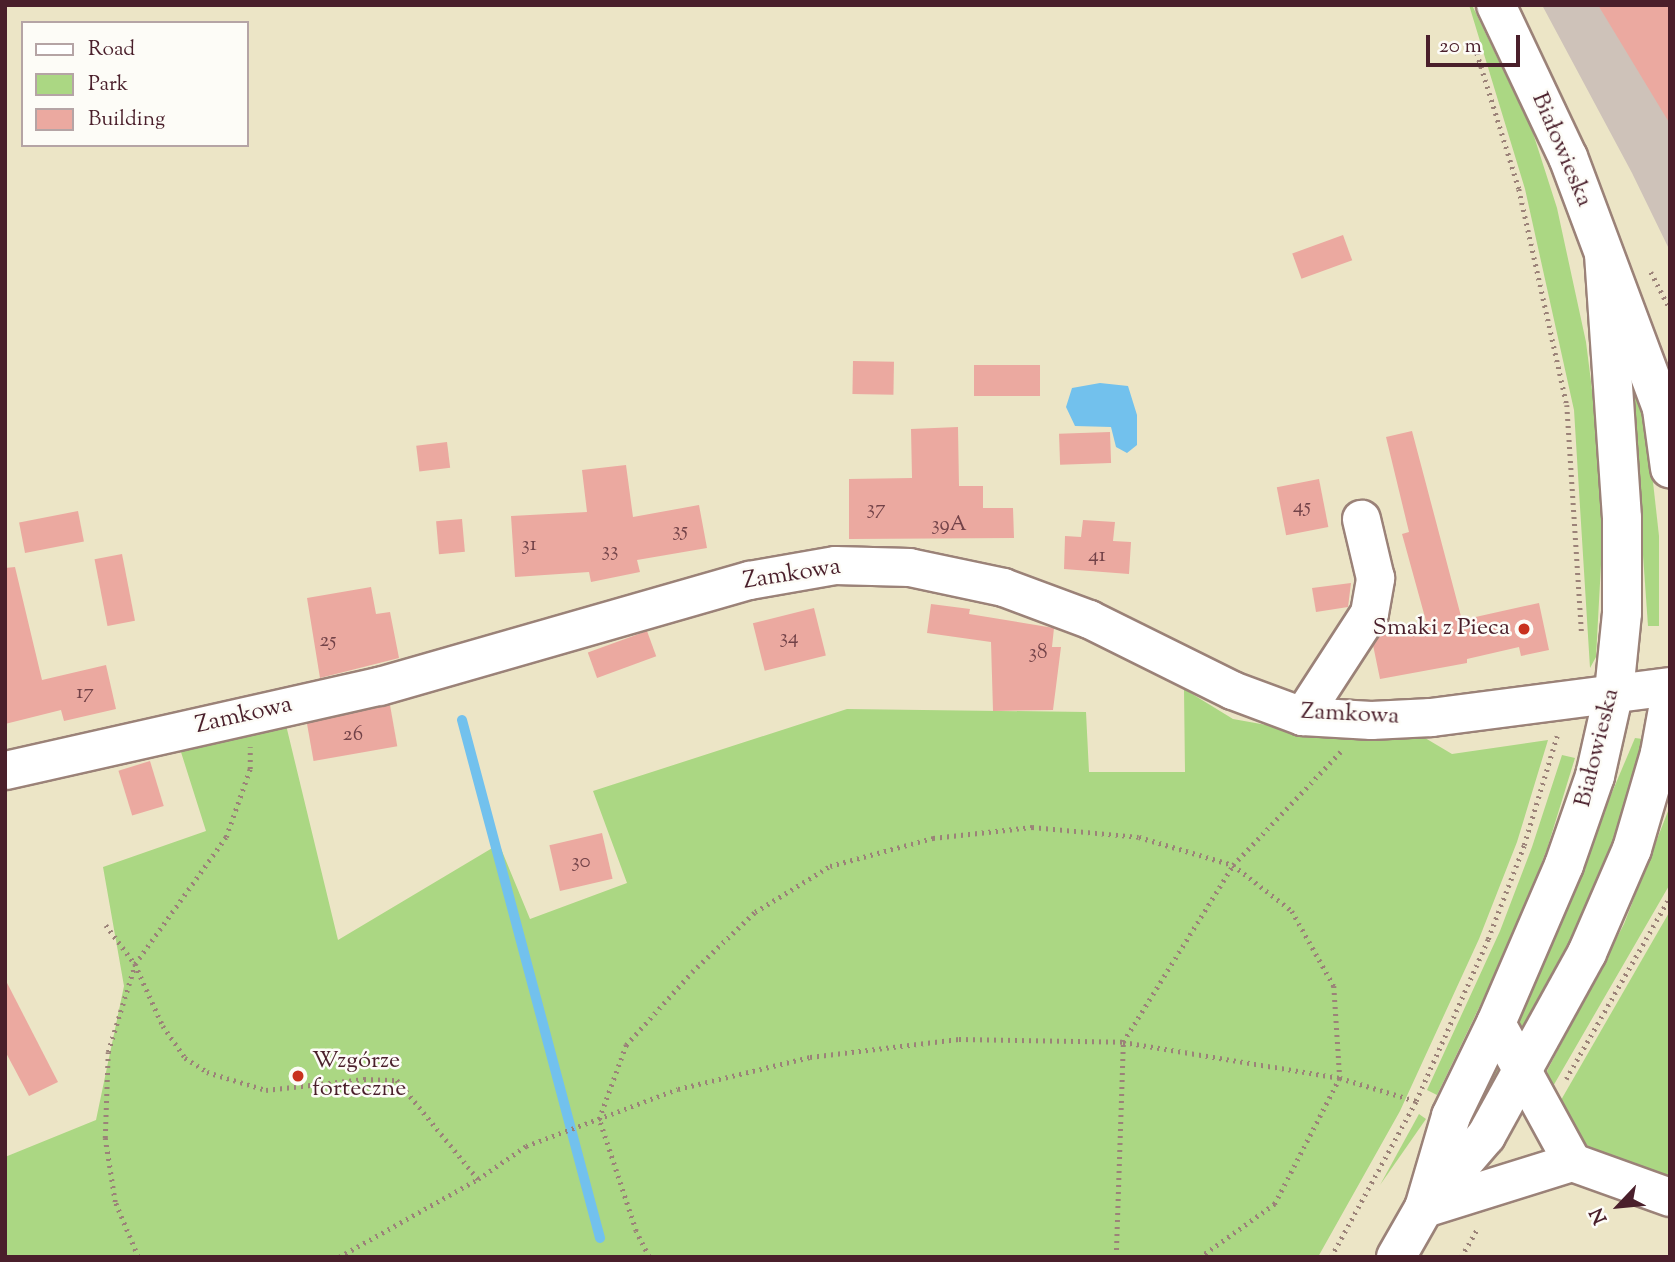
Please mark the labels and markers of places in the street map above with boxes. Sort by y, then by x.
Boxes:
place label: Smaki z Pieca [1373,615,1510,643]
marker: Smaki z Pieca [1516,621,1532,637]
place label: Wzgórze forteczne [312,1048,406,1104]
marker: Wzgórze forteczne [290,1068,306,1084]

